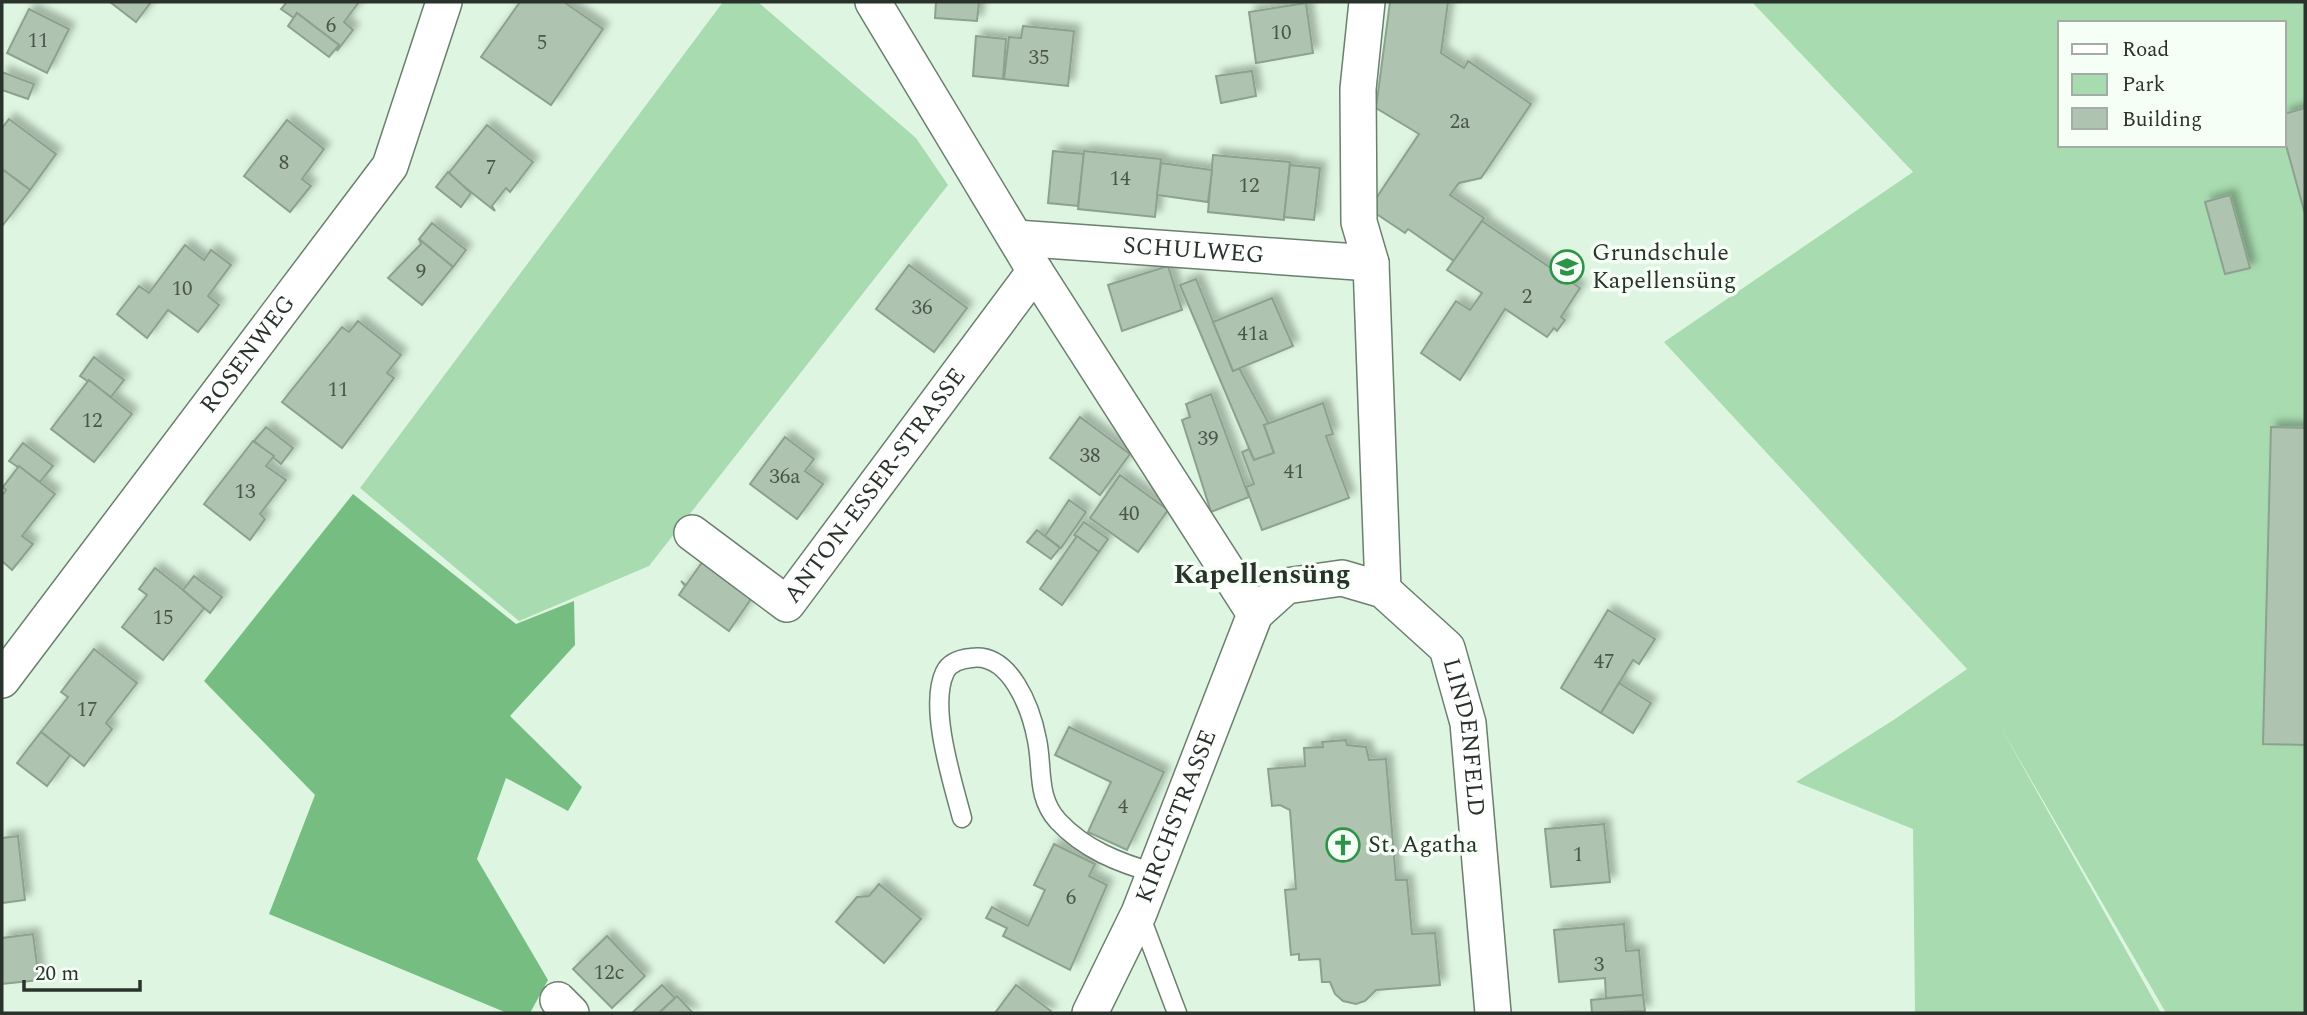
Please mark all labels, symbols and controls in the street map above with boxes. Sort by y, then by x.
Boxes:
house number: 6 [326,10,336,42]
house number: 10 [1271,17,1292,49]
legend [2058,21,2286,147]
house number: 11 [28,25,49,57]
house number: 5 [537,27,547,59]
text: Road [2122,34,2169,66]
house number: 35 [1029,42,1050,74]
text: Park [2122,69,2166,101]
text: Building [2122,104,2202,136]
house number: 2a [1450,106,1471,138]
house number: 8 [279,147,289,179]
house number: 7 [486,152,496,184]
house number: 14 [1110,163,1131,195]
house number: 12 [1239,170,1260,202]
street label: SCHULWEG [1122,228,1265,273]
place label: Grundschule Kapellensüng [1592,235,1736,299]
school or university icon: Grundschule Kapellensüng [1548,248,1586,286]
house number: 9 [416,256,426,288]
house number: 10 [172,273,193,305]
house number: 2 [1522,281,1532,313]
street label: ROSENWEG [191,288,304,421]
house number: 36 [912,292,933,324]
house number: 41a [1237,318,1269,350]
street label: ANTON-ESSER-STRASSE [775,360,975,611]
house number: 11 [328,374,349,406]
house number: 12 [82,405,103,437]
house number: 39 [1198,423,1219,455]
house number: 38 [1080,440,1101,472]
house number: 41 [1284,456,1305,488]
house number: 36a [769,461,801,493]
house number: 13 [235,476,256,508]
house number: 40 [1119,498,1140,530]
district label: Kapellensüng [1173,553,1351,596]
house number: 15 [153,602,174,634]
house number: 47 [1594,646,1615,678]
street label: LINDENFELD [1433,654,1494,818]
house number: 17 [77,694,98,726]
street label: KIRCHSTRASSE [1127,724,1226,908]
house number: 4 [1118,791,1129,823]
church icon: St. Agatha [1324,826,1362,864]
place label: St. Agatha [1368,827,1478,863]
house number: 1 [1573,839,1583,871]
house number: 6 [1066,882,1076,914]
scale bar [24,948,140,992]
house number: 3 [1594,949,1605,981]
house number: 12c [593,957,625,989]
text: 20 m [35,958,79,990]

